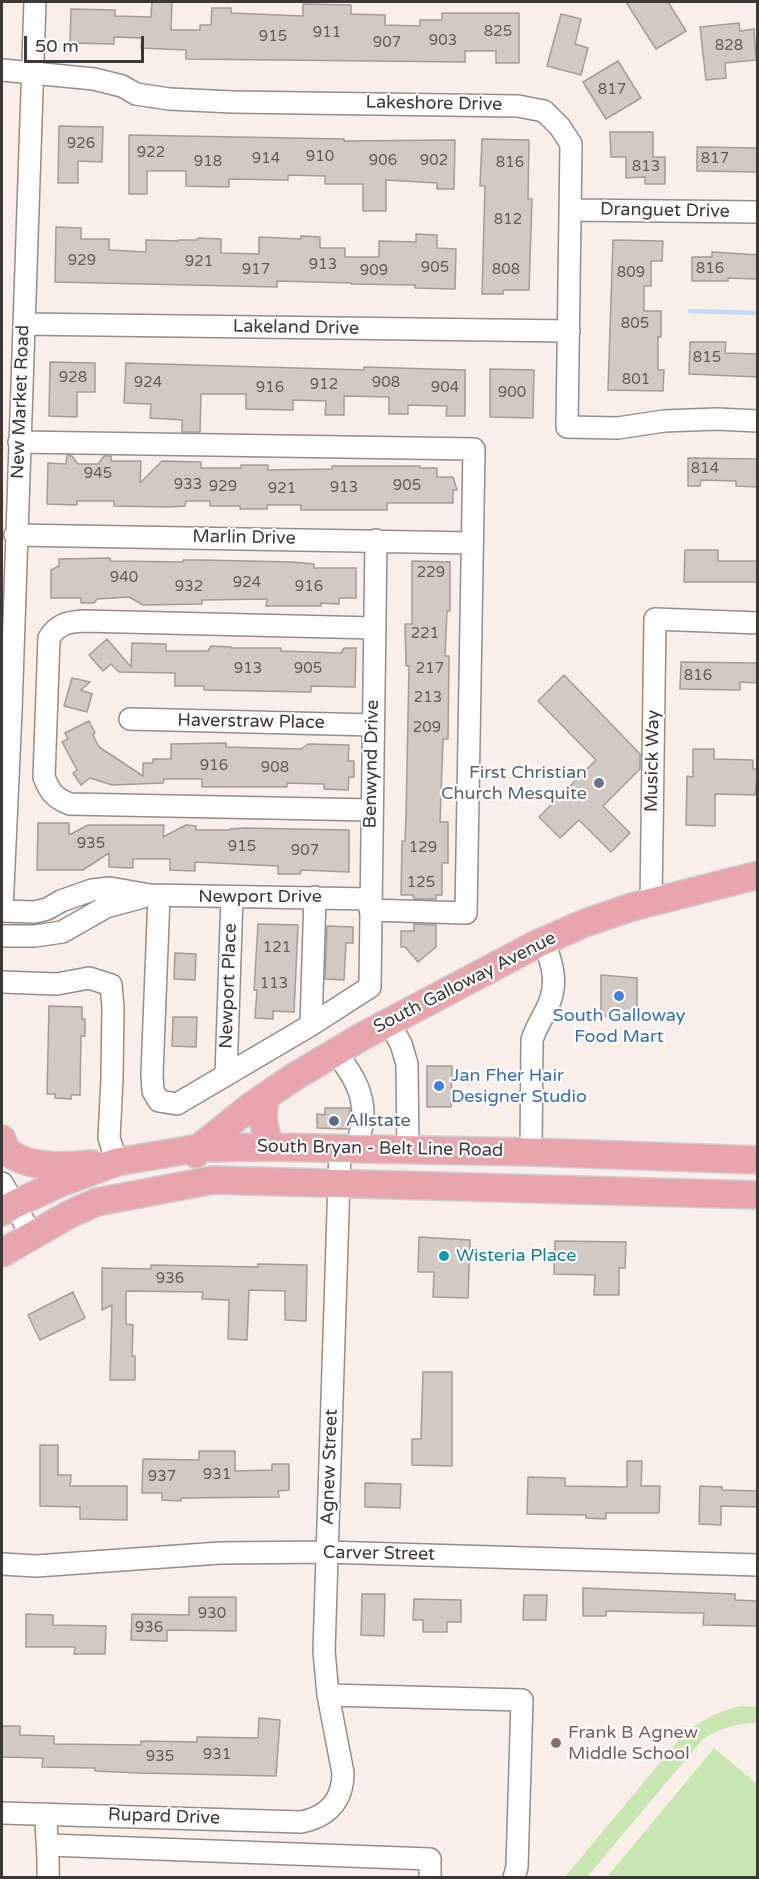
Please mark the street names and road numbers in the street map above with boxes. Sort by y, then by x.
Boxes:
street label: Lakeshore Drive [365,92,503,116]
street label: Dranguet Drive [600,199,730,223]
street label: Lakeland Drive [233,316,359,340]
street label: New Market Road [8,325,34,479]
street label: Marlin Drive [192,526,296,550]
street label: Benwynd Drive [360,700,384,828]
street label: Haverstraw Place [177,710,325,734]
street label: Musick Way [641,710,665,812]
street label: Newport Drive [198,886,322,908]
street label: Newport Place [216,923,242,1049]
street label: South Galloway Avenue [370,928,560,1038]
street label: South Bryan - Belt Line Road [257,1136,503,1162]
street label: Agnew Street [317,1409,343,1525]
street label: Carver Street [323,1542,435,1566]
street label: Rupard Drive [108,1804,220,1830]

